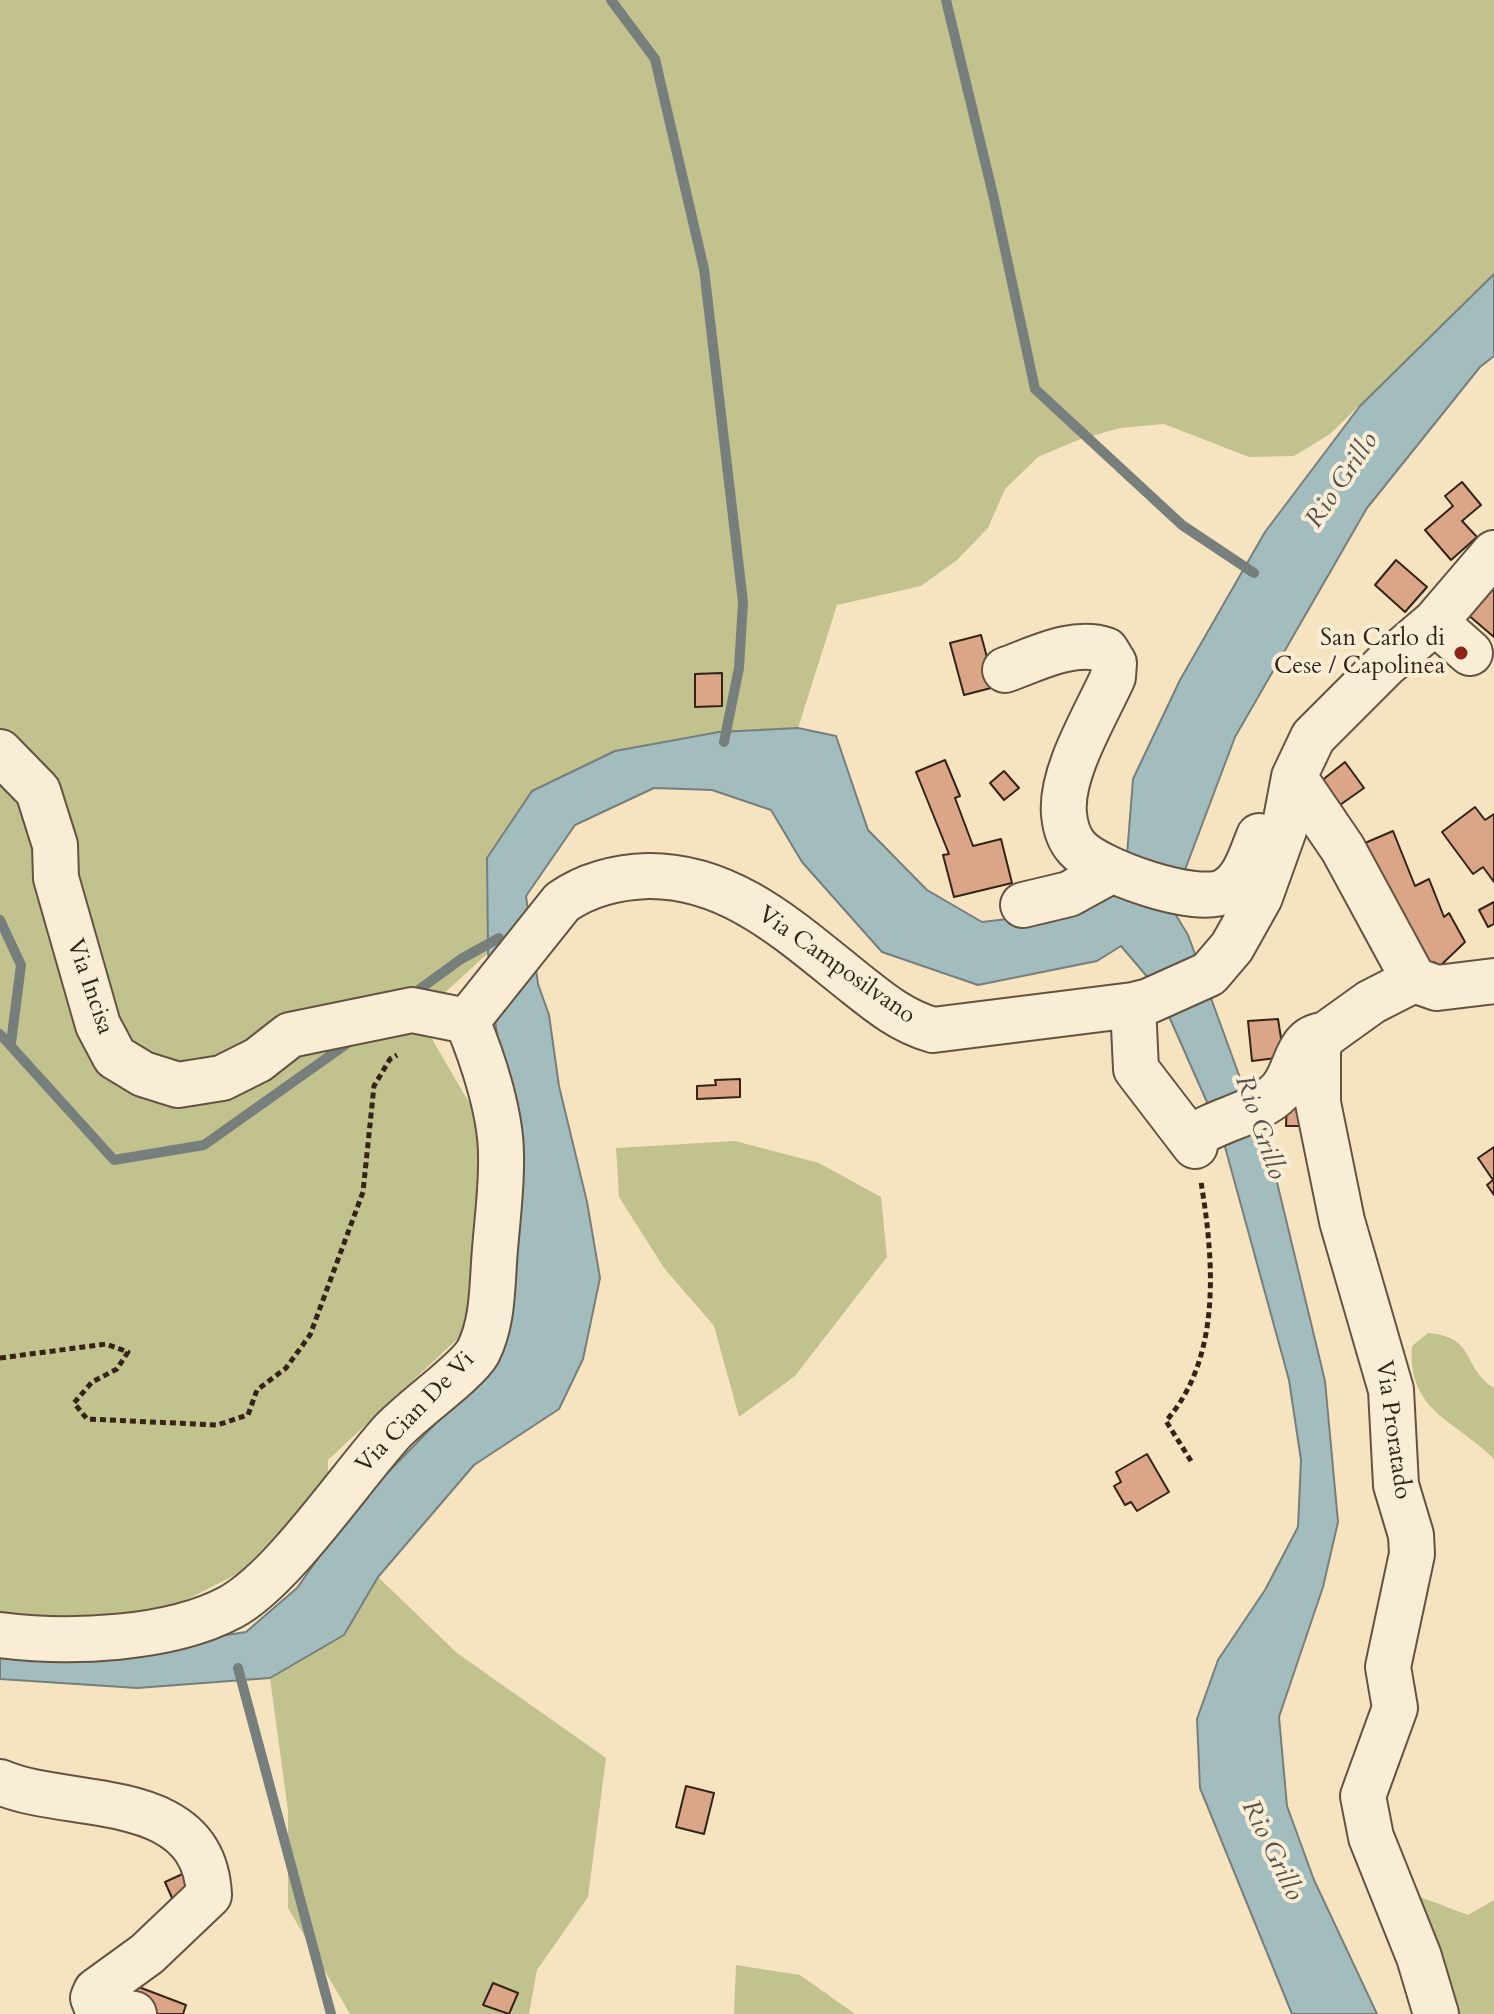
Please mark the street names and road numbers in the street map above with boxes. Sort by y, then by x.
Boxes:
street label: Via Camposilvano [752,901,920,1031]
street label: Via Incisa [59,935,119,1039]
street label: Via Cian De Vi [351,1346,481,1480]
street label: Via Proratado [1368,1359,1416,1501]

